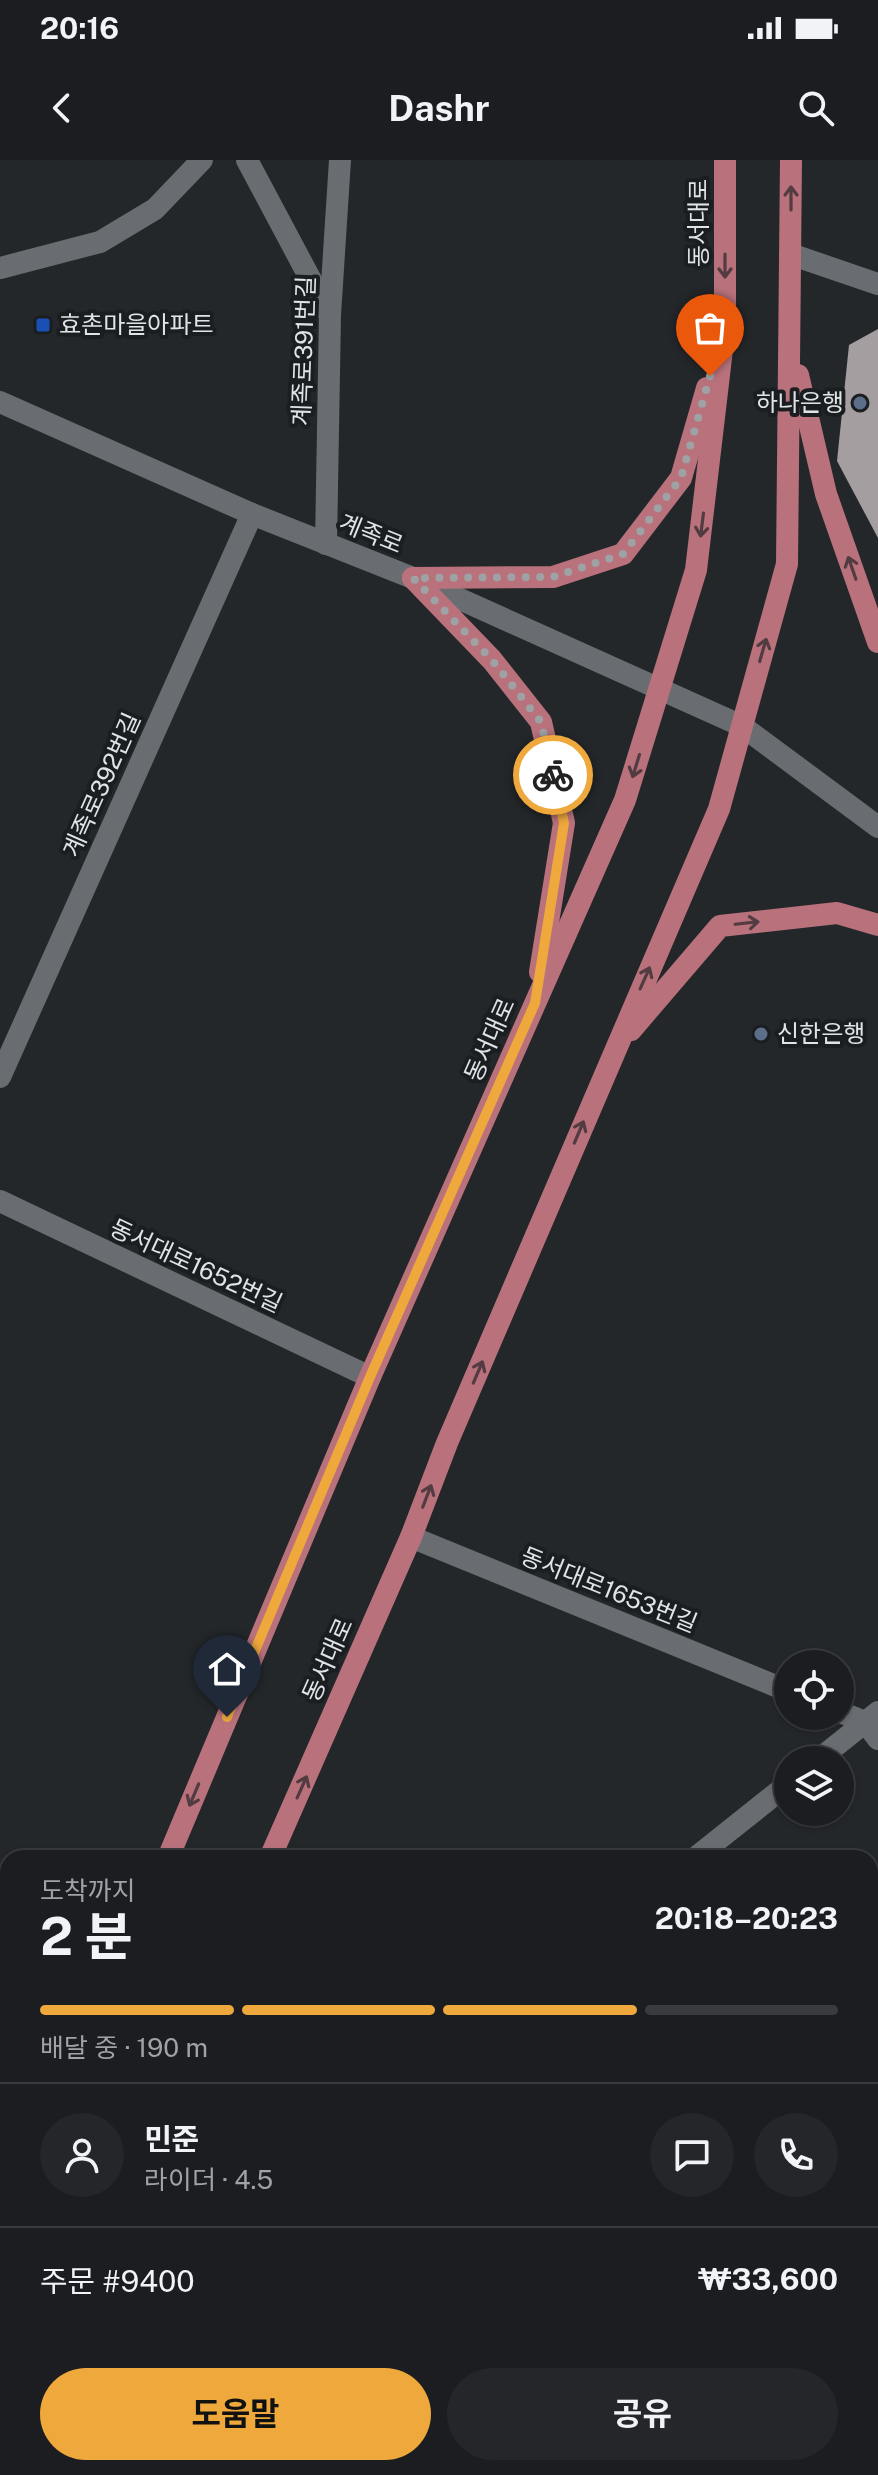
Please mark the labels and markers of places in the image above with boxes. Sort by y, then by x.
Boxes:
pin [676,294,744,376]
place label: 효촌마을아파트 [59,310,214,338]
marker: 효촌마을아파트 [34,316,52,334]
place label: 하나은행 [756,388,844,416]
marker: 하나은행 [851,394,869,412]
place label: 신한은행 [777,1019,865,1047]
marker: 신한은행 [752,1025,770,1043]
pin [193,1635,261,1717]

